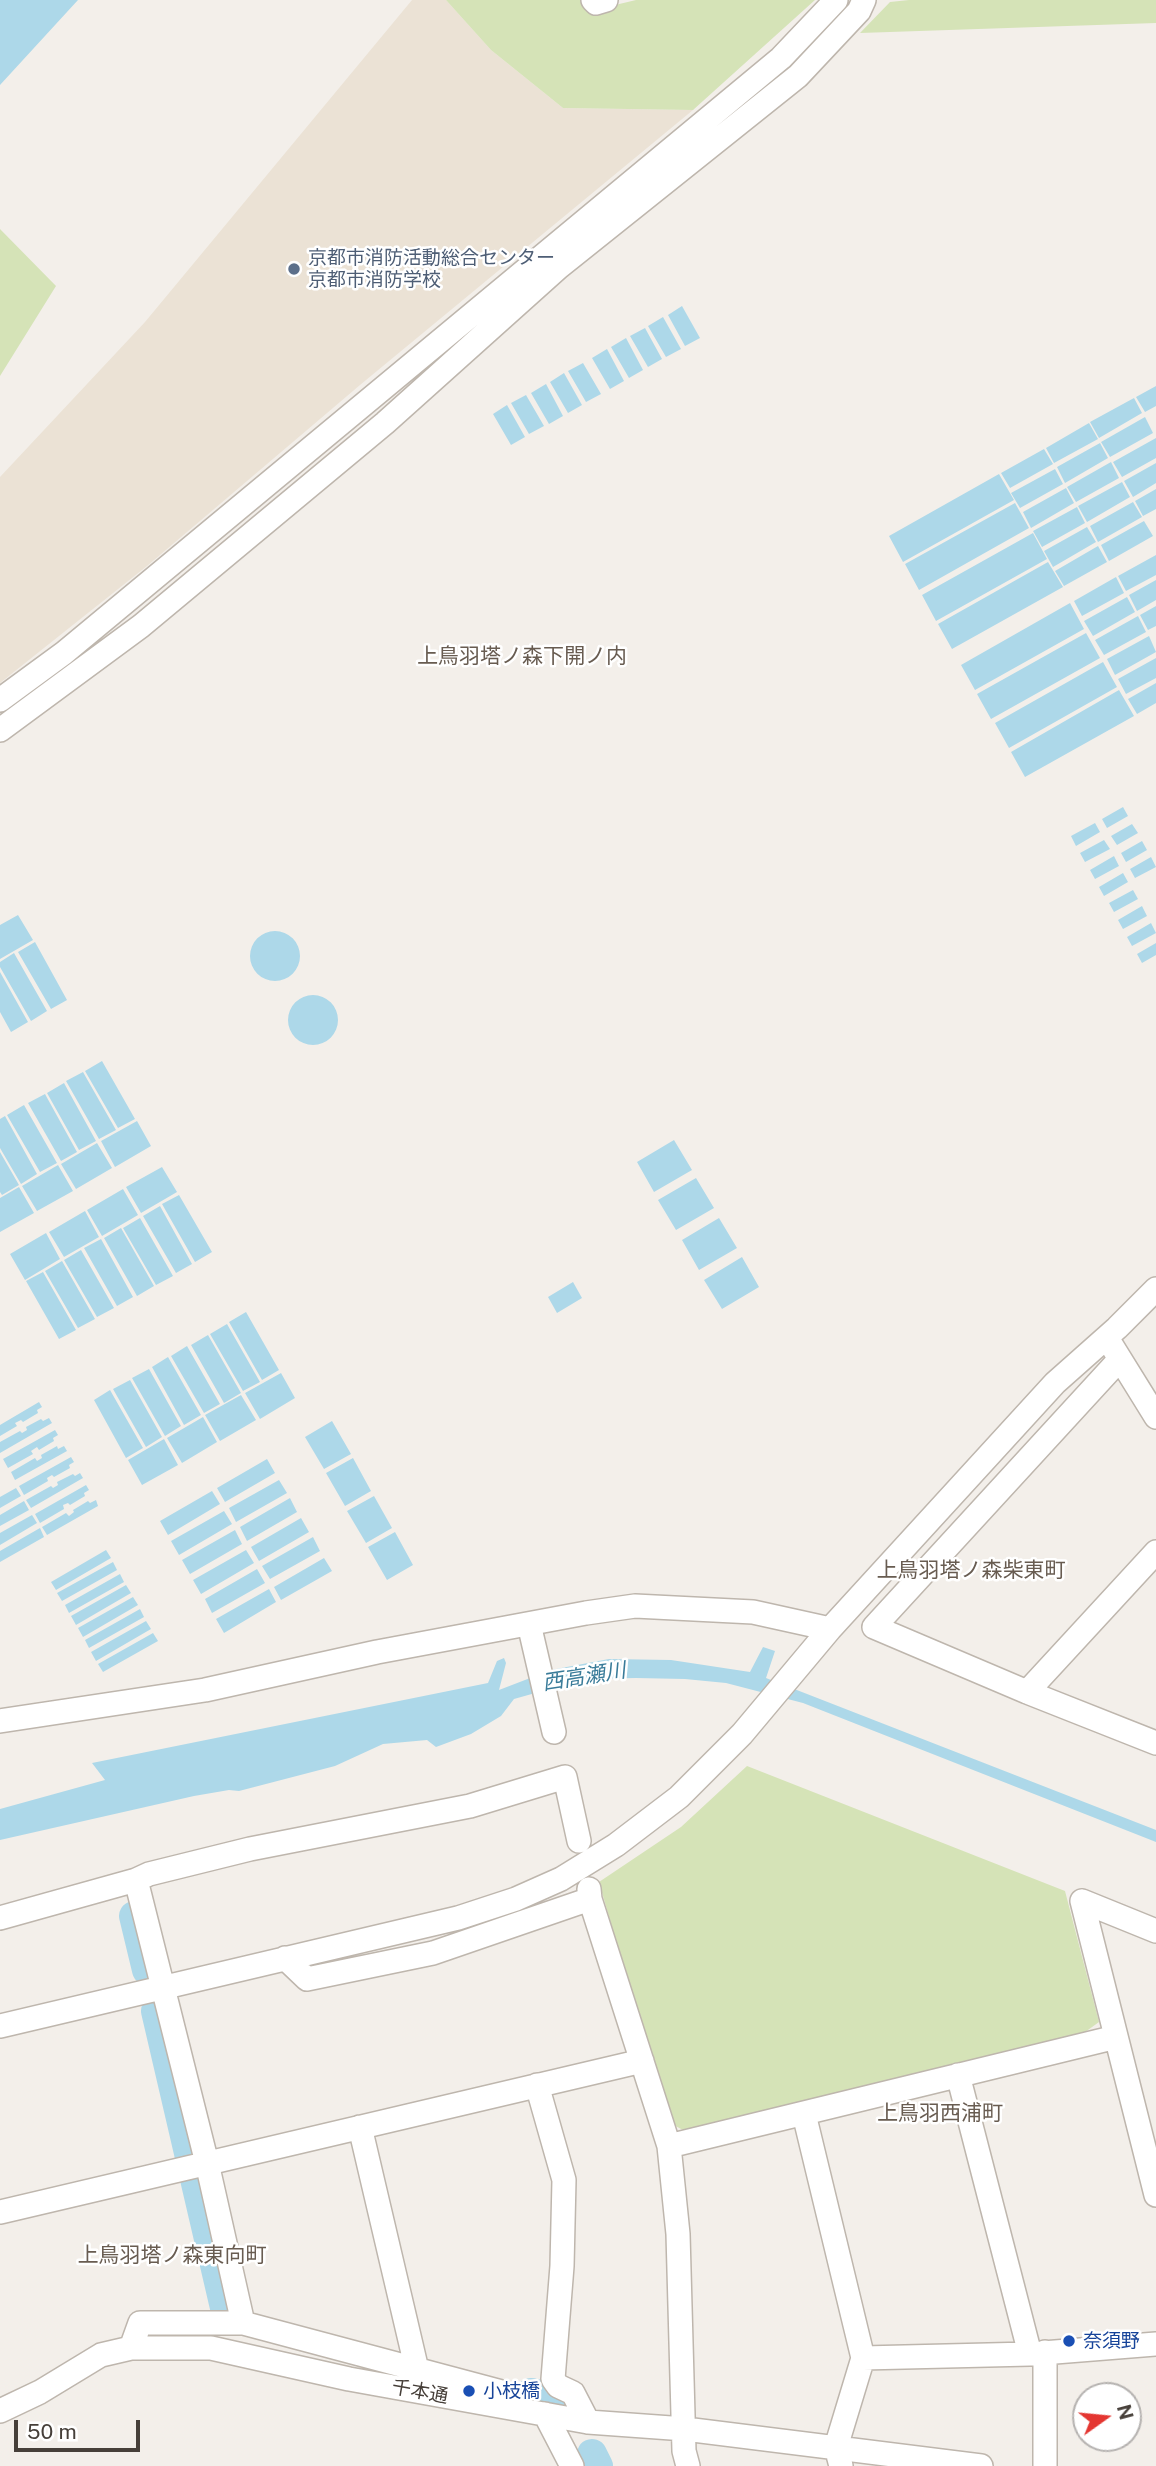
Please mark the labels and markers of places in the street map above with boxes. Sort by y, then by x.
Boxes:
place label: 京都市消防活動総合センター 京都市消防学校 [308,247,555,291]
marker: 京都市消防活動総合センター 京都市消防学校 [286,261,302,277]
place label: 奈須野 [1083,2330,1140,2352]
marker: 奈須野 [1061,2333,1077,2349]
place label: 小枝橋 [483,2380,540,2402]
marker: 小枝橋 [461,2383,477,2399]

